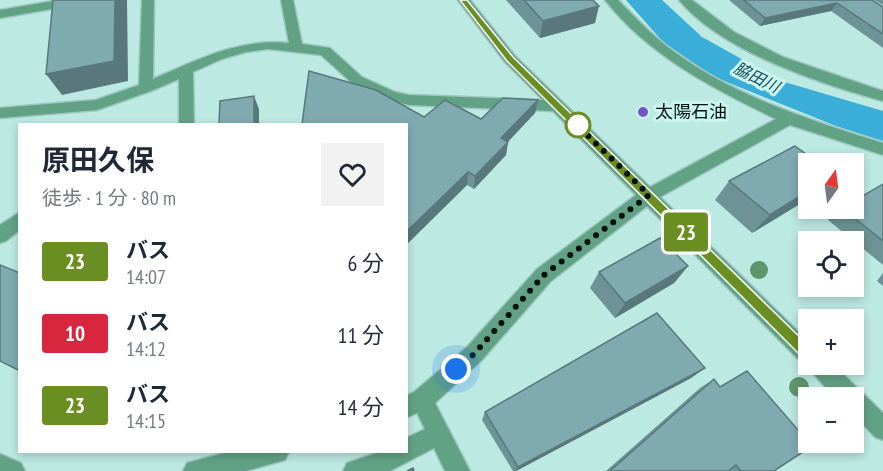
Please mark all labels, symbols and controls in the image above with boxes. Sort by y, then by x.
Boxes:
water label: 脇田川 [731,57,785,97]
place label: 太陽石油 [655,100,727,123]
marker: 太陽石油 [636,105,650,119]
unlabelled marker [565,112,591,138]
text: 原田久保 [42,141,154,178]
button: heart [321,143,384,206]
north arrow [798,153,864,219]
map controls [798,153,864,453]
text: 徒歩 · 1 分 · 80 m [42,185,176,211]
line badge: 23 [659,212,713,252]
text: 23 [676,219,696,246]
button: locate [798,231,864,297]
text: バス [126,236,170,264]
text: 23 [65,248,85,275]
text: 6 分 [347,249,384,277]
text: 14:07 [126,264,166,290]
text: バス [126,308,170,336]
button: + [798,309,864,375]
text: 10 [65,320,85,347]
text: 11 分 [338,321,384,349]
text: 14:12 [126,336,166,362]
your location [441,354,471,384]
text: バス [126,380,170,408]
button: − [798,387,864,453]
text: 23 [65,392,85,419]
text: 14 分 [338,393,384,421]
text: 14:15 [126,408,166,434]

